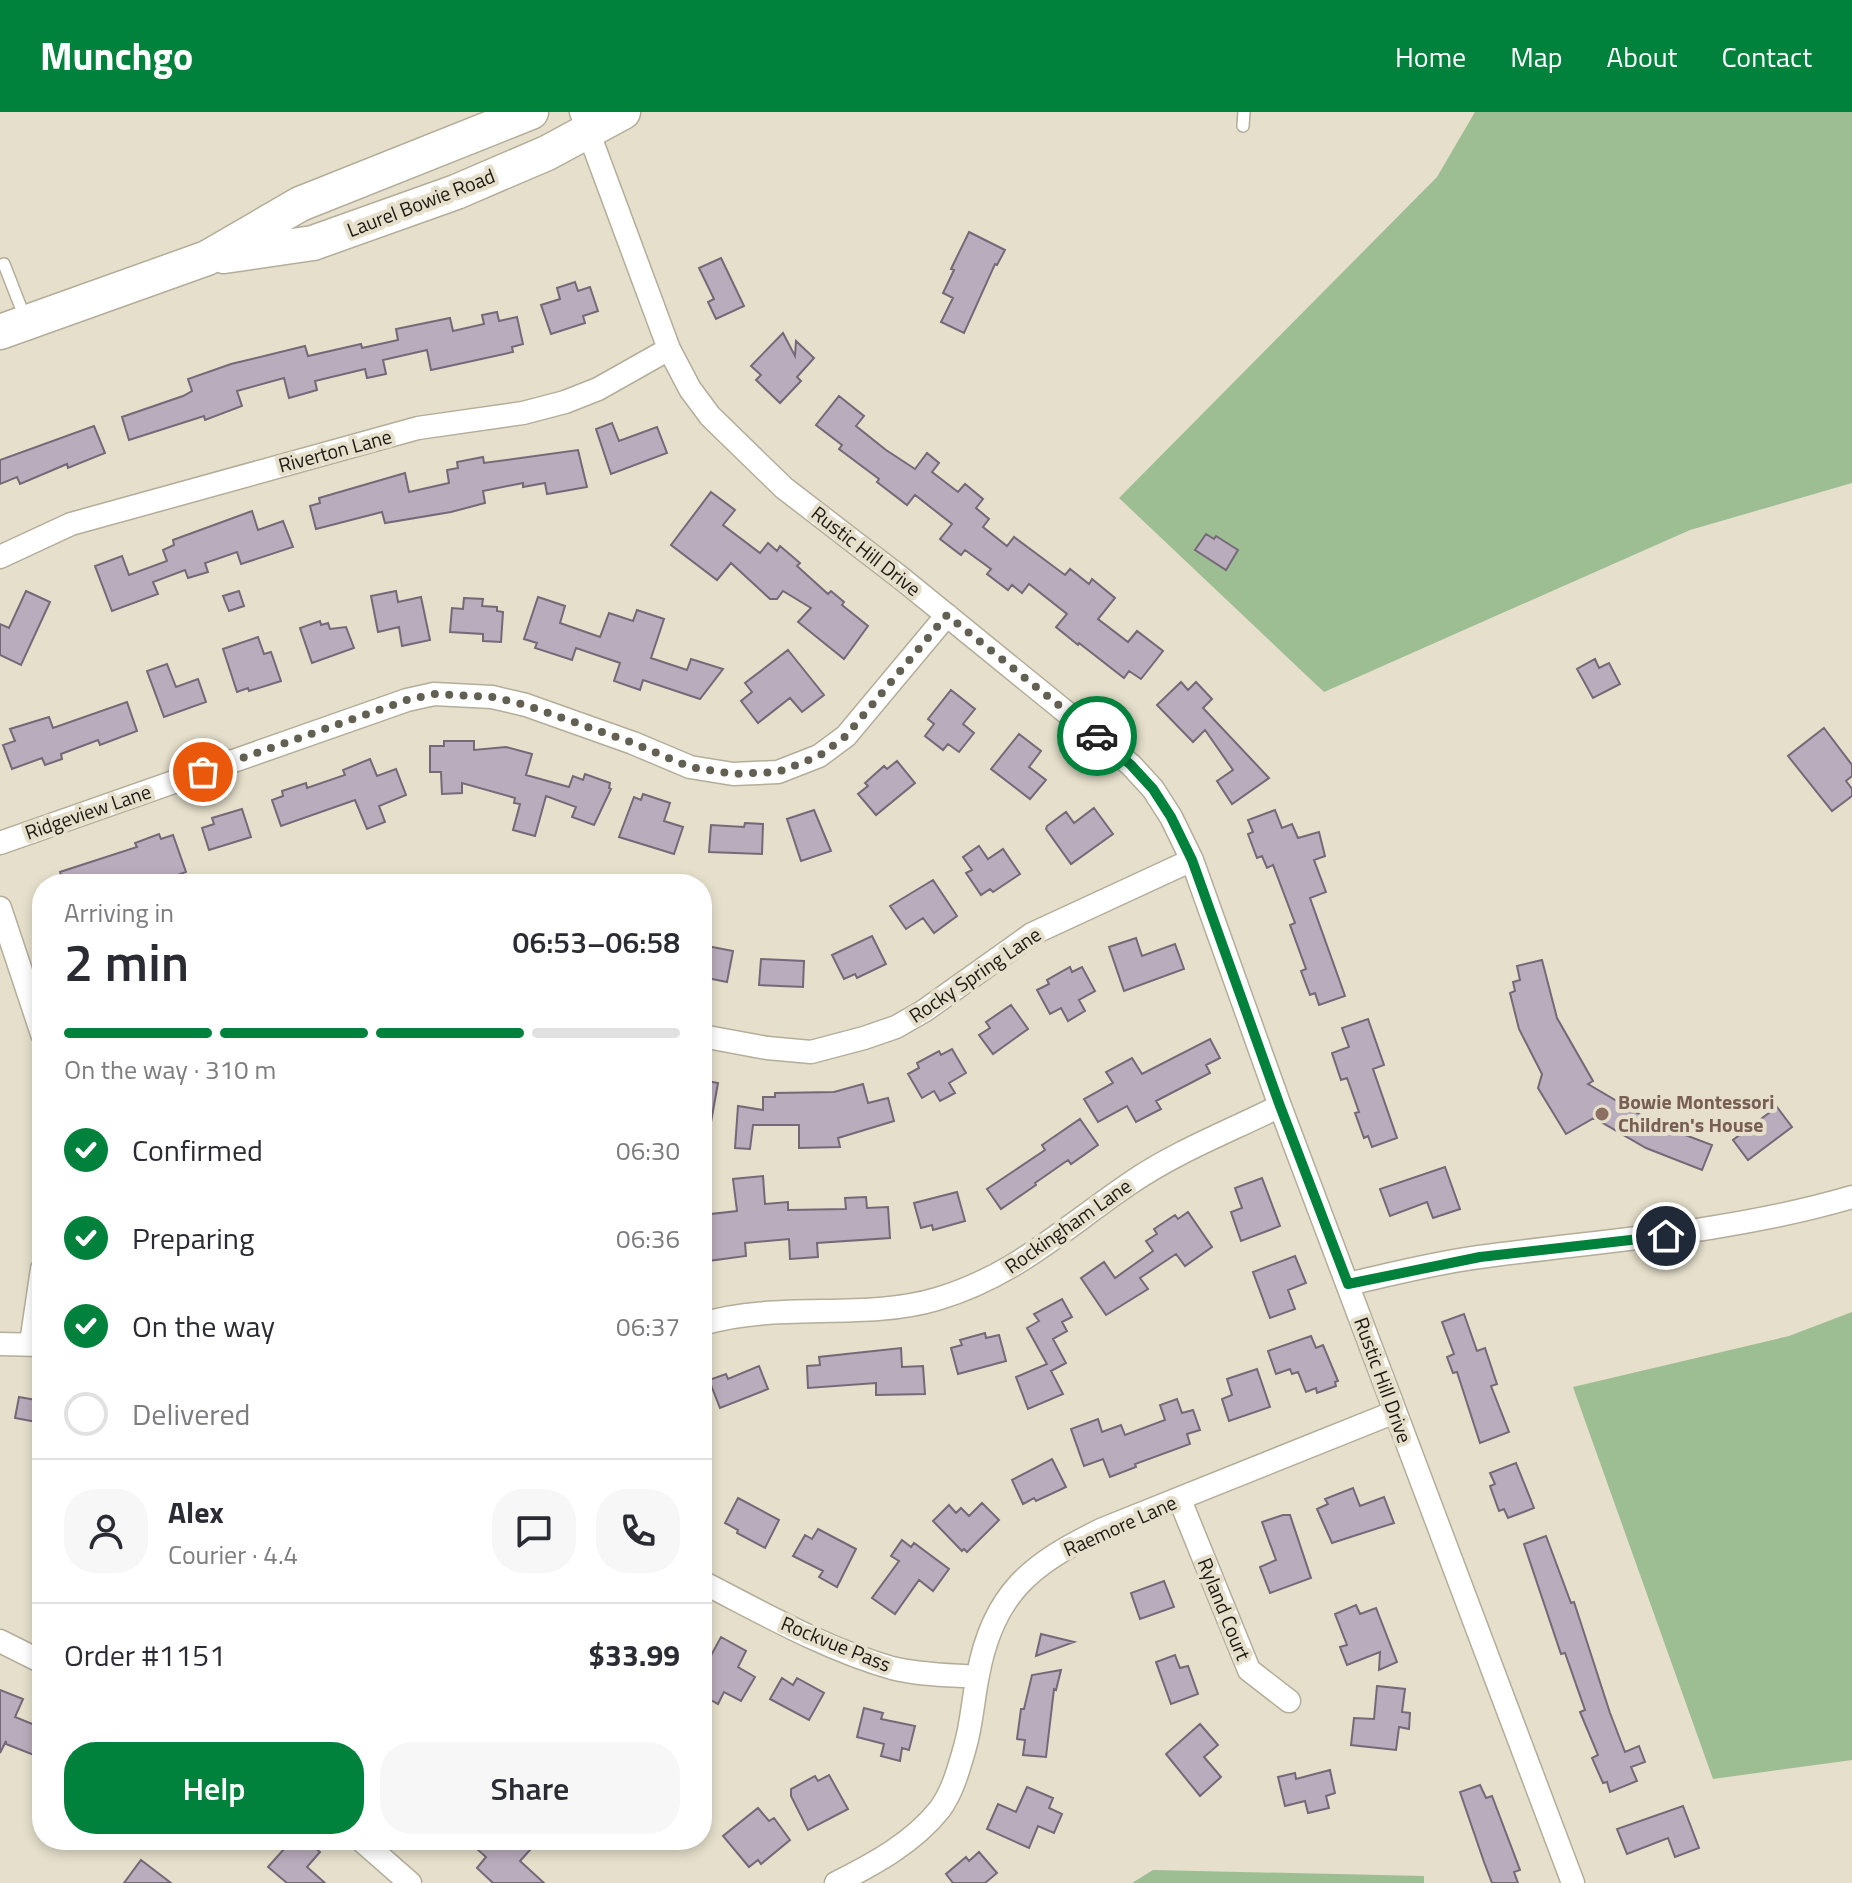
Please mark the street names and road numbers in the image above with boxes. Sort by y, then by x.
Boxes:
street label: Laurel Bowie Road [342,160,499,245]
street label: Riverton Lane [275,420,395,481]
street label: Rustic Hill Drive [805,498,928,603]
street label: Ridgeview Lane [21,775,155,848]
street label: Rocky Spring Lane [902,919,1047,1030]
street label: Rockingham Lane [998,1170,1138,1281]
street label: Rustic Hill Drive [1346,1313,1421,1447]
street label: Raemore Lane [1058,1487,1182,1564]
street label: Ryland Court [1190,1553,1259,1665]
street label: Rockvue Pass [777,1607,896,1680]

